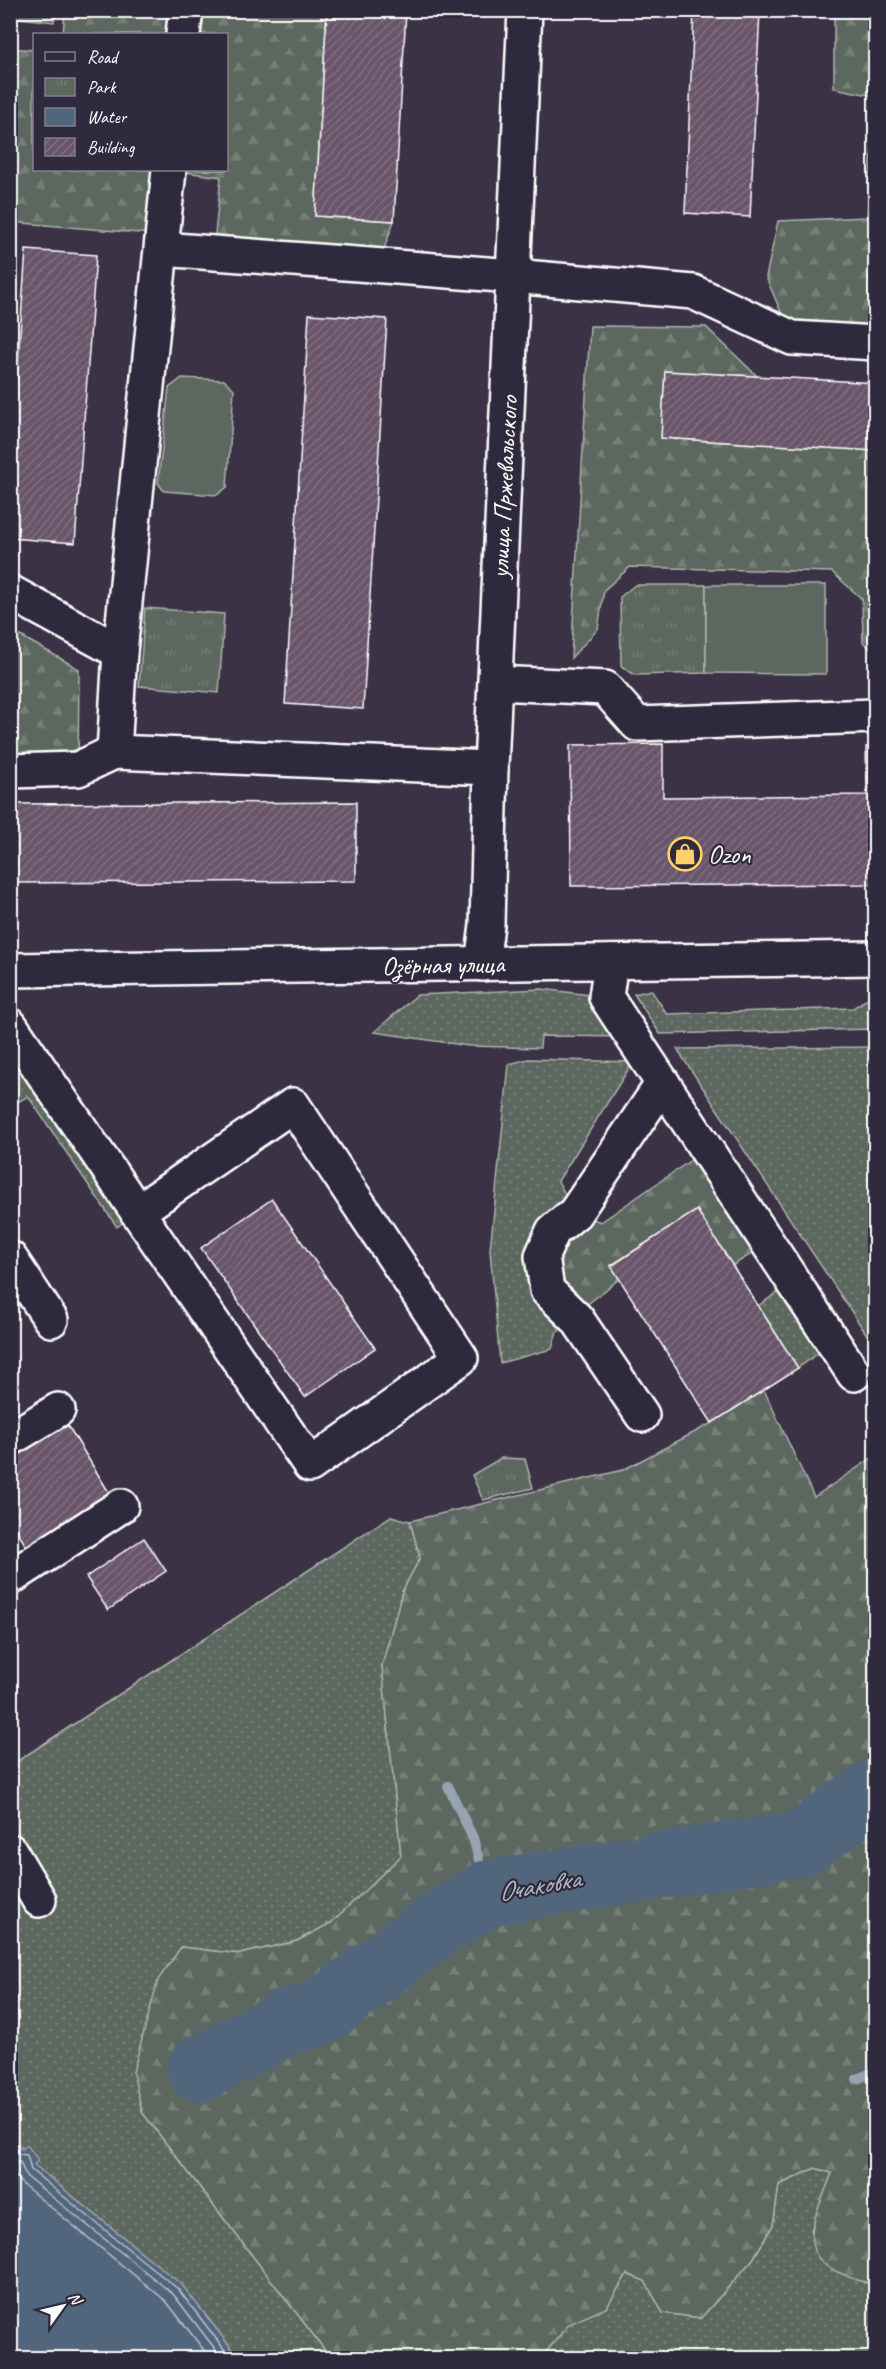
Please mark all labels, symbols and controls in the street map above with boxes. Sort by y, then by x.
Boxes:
legend [33,33,228,171]
text: Road [87,46,120,68]
text: Park [87,76,117,98]
text: Water [87,106,128,128]
text: Building [87,136,136,158]
street label: улица Пржевальского [483,393,525,581]
shop icon: Ozon [667,836,703,872]
place label: Ozon [708,838,751,871]
street label: Озёрная улица [381,947,506,984]
water label: Очаковка [495,1861,586,1909]
north arrow [33,2276,93,2336]
text: N [64,2288,87,2310]

